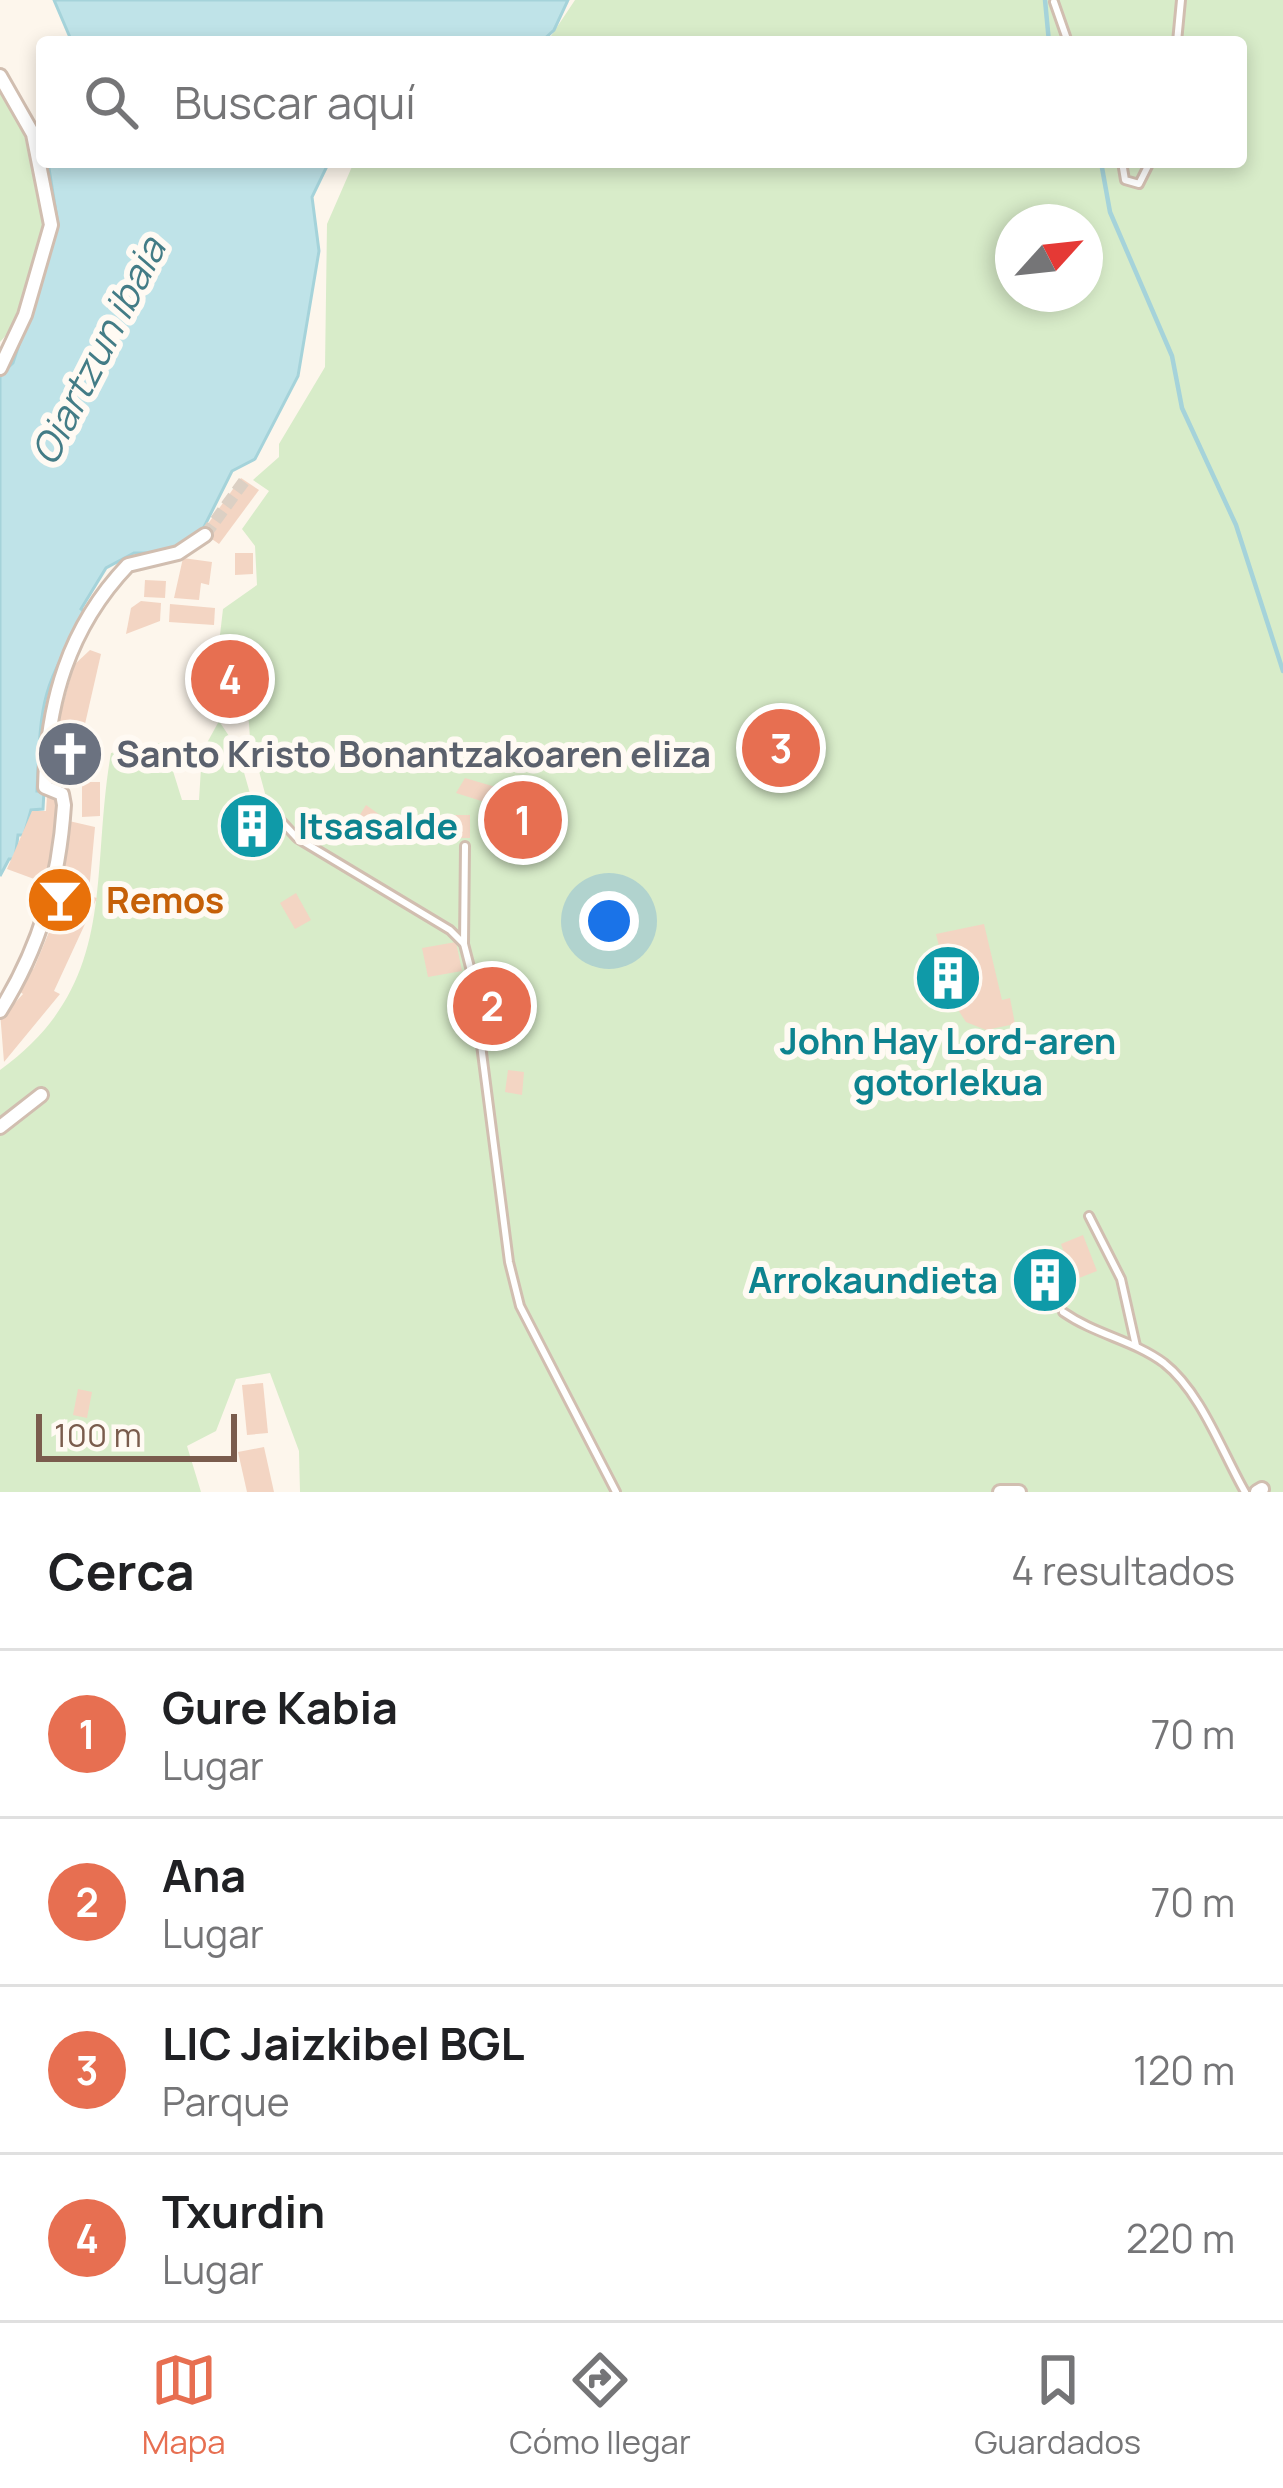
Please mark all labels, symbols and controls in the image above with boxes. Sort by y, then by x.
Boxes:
search box [36,36,1247,168]
icon: search [78,69,144,135]
text: Buscar aquí [174,71,416,133]
north arrow [995,204,1103,312]
water label: Oiartzun ibaia [17,226,179,473]
pin: 4 [191,634,269,724]
pin: 3 [742,703,820,793]
church icon: Santo Kristo Bonantzakoaren eliza [35,719,105,789]
place label: Santo Kristo Bonantzakoaren eliza [116,729,711,778]
pin: 1 [484,775,562,865]
building icon: Itsasalde [217,791,287,861]
place label: Itsasalde [298,801,458,850]
bar icon: Remos [25,865,95,935]
place label: Remos [106,875,224,924]
your location [579,891,639,951]
building icon: John Hay Lord-aren gotorlekua [913,943,983,1013]
pin: 2 [453,961,531,1051]
place label: John Hay Lord-aren gotorlekua [780,1016,1116,1106]
building icon: Arrokaundieta [1010,1245,1080,1315]
place label: Arrokaundieta [748,1255,998,1304]
scale bar [36,1408,237,1461]
text: 100 m [54,1412,142,1457]
text: Cerca [48,1536,195,1605]
text: 4 resultados [1011,1543,1235,1597]
text: Gure Kabia [162,1676,398,1738]
text: 1 [78,1707,96,1761]
text: 70 m [1151,1707,1235,1761]
text: Lugar [162,1738,264,1792]
text: Ana [162,1844,246,1906]
text: 2 [75,1875,99,1929]
text: 70 m [1151,1875,1235,1929]
text: Lugar [162,1906,264,1960]
text: LIC Jaizkibel BGL [162,2012,525,2074]
text: 3 [76,2043,98,2097]
text: 120 m [1133,2043,1235,2097]
text: Parque [162,2074,289,2128]
text: Txurdin [162,2180,325,2242]
text: 4 [75,2211,99,2265]
text: 220 m [1126,2211,1235,2265]
text: Lugar [162,2242,264,2296]
tab: Mapa [142,2347,226,2464]
tab: Cómo llegar [509,2347,691,2464]
tab: Guardados [974,2347,1141,2464]

